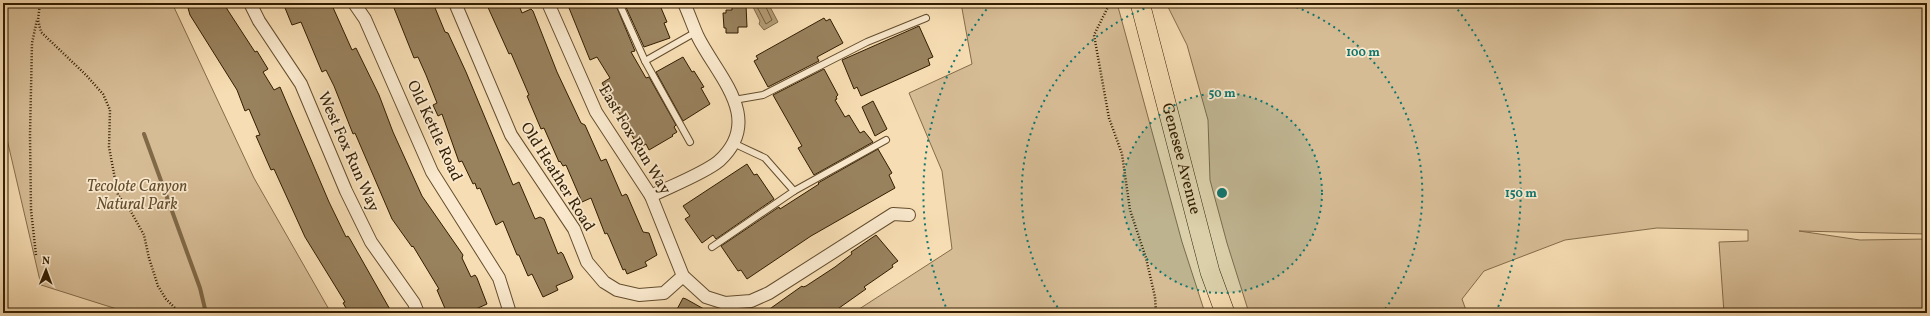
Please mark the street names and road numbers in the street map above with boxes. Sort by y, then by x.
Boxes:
street label: Old Kettle Road [401,77,467,185]
street label: East Fox Run Way [593,81,676,199]
street label: West Fox Run Way [312,88,384,216]
street label: Genesee Avenue [1156,101,1206,217]
street label: Old Heather Road [515,118,599,236]

